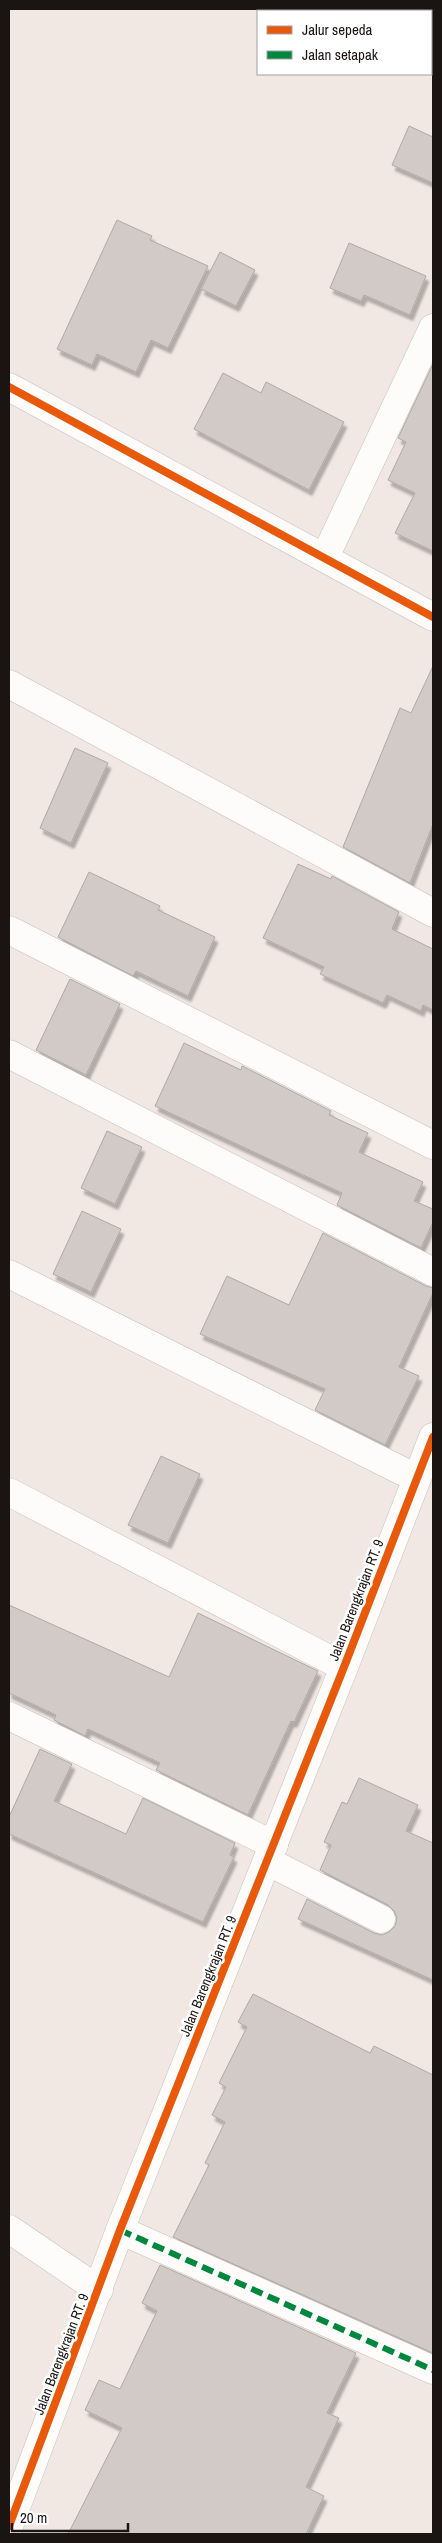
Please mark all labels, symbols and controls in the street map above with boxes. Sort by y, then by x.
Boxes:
legend [257,10,432,75]
text: Jalur sepeda [302,19,373,40]
text: Jalan setapak [302,44,379,65]
street label: Jalan Barengkrajan RT. 9 [325,1537,387,1663]
street label: Jalan Barengkrajan RT. 9 [176,1913,240,2039]
street label: Jalan Barengkrajan RT. 9 [30,2291,92,2417]
scale bar [12,2500,129,2532]
text: 20 m [20,2507,47,2528]

